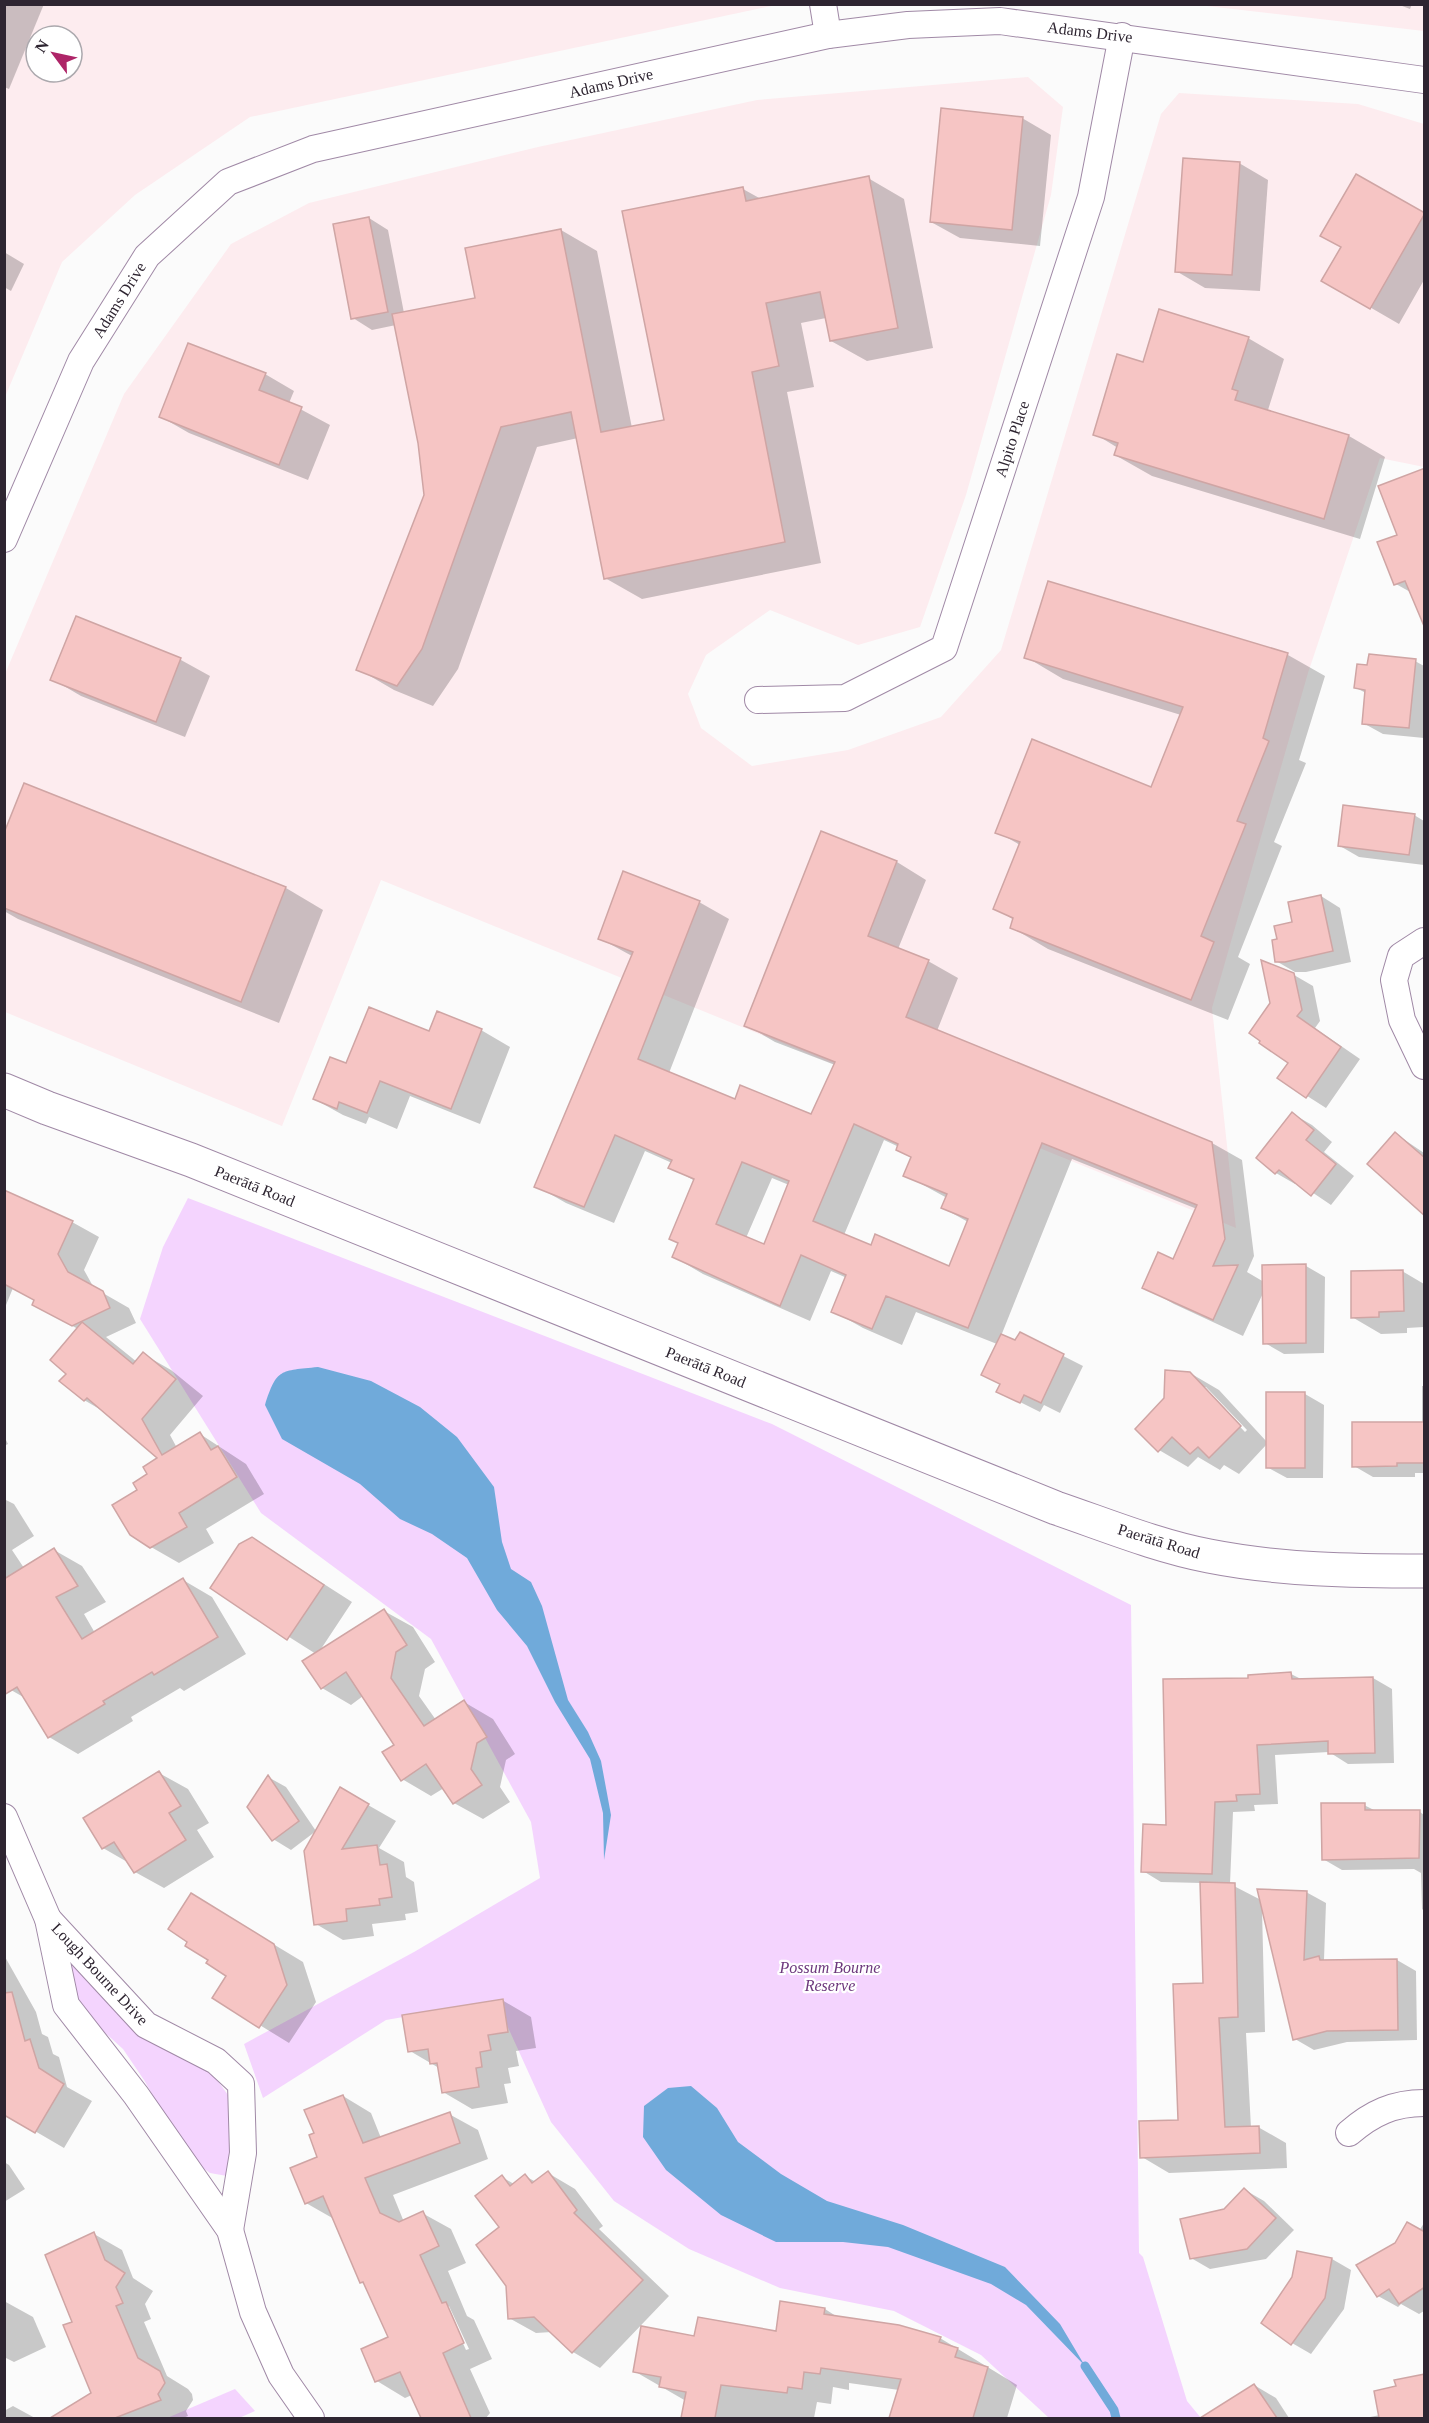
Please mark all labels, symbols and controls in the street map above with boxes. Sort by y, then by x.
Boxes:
street label: Adams Drive [1046,18,1134,46]
north arrow [24,24,84,84]
text: N [32,36,52,56]
street label: Adams Drive [567,65,655,101]
street label: Adams Drive [89,259,149,341]
street label: Alpito Place [992,399,1033,480]
street label: Paerātā Road [212,1162,298,1210]
street label: Paerātā Road [663,1343,749,1391]
street label: Paerātā Road [1116,1520,1202,1562]
street label: Lough Bourne Drive [48,1919,152,2029]
park label: Possum Bourne Reserve [779,1959,880,1994]

